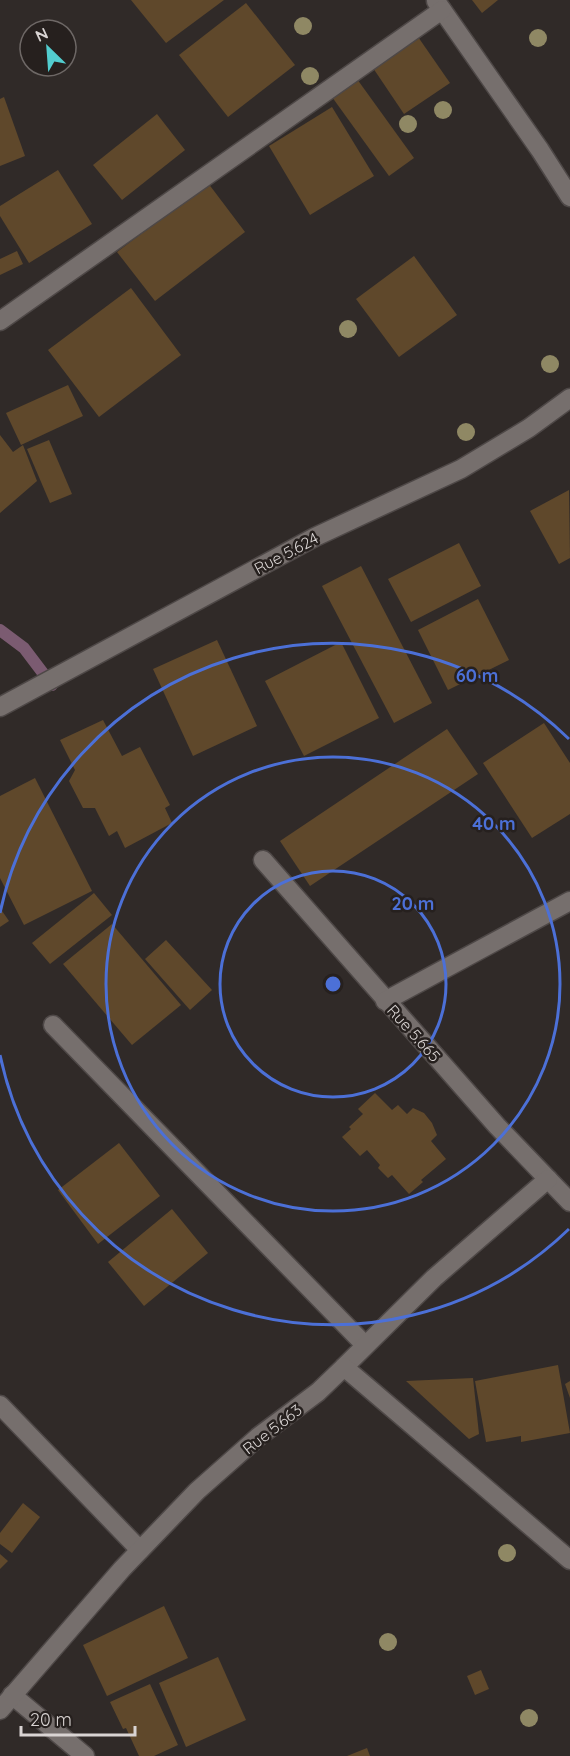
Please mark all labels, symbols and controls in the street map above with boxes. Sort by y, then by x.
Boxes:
north arrow [18,18,78,78]
text: N [32,23,51,46]
street label: Rue 5.624 [250,528,322,578]
text: 60 m [456,664,498,687]
text: 40 m [472,812,516,835]
text: 20 m [392,892,434,915]
centre of rings [323,974,343,994]
street label: Rue 5.665 [383,1000,445,1066]
street label: Rue 5.663 [238,1400,306,1458]
scale bar [21,1699,135,1737]
text: 20 m [30,1708,72,1731]

